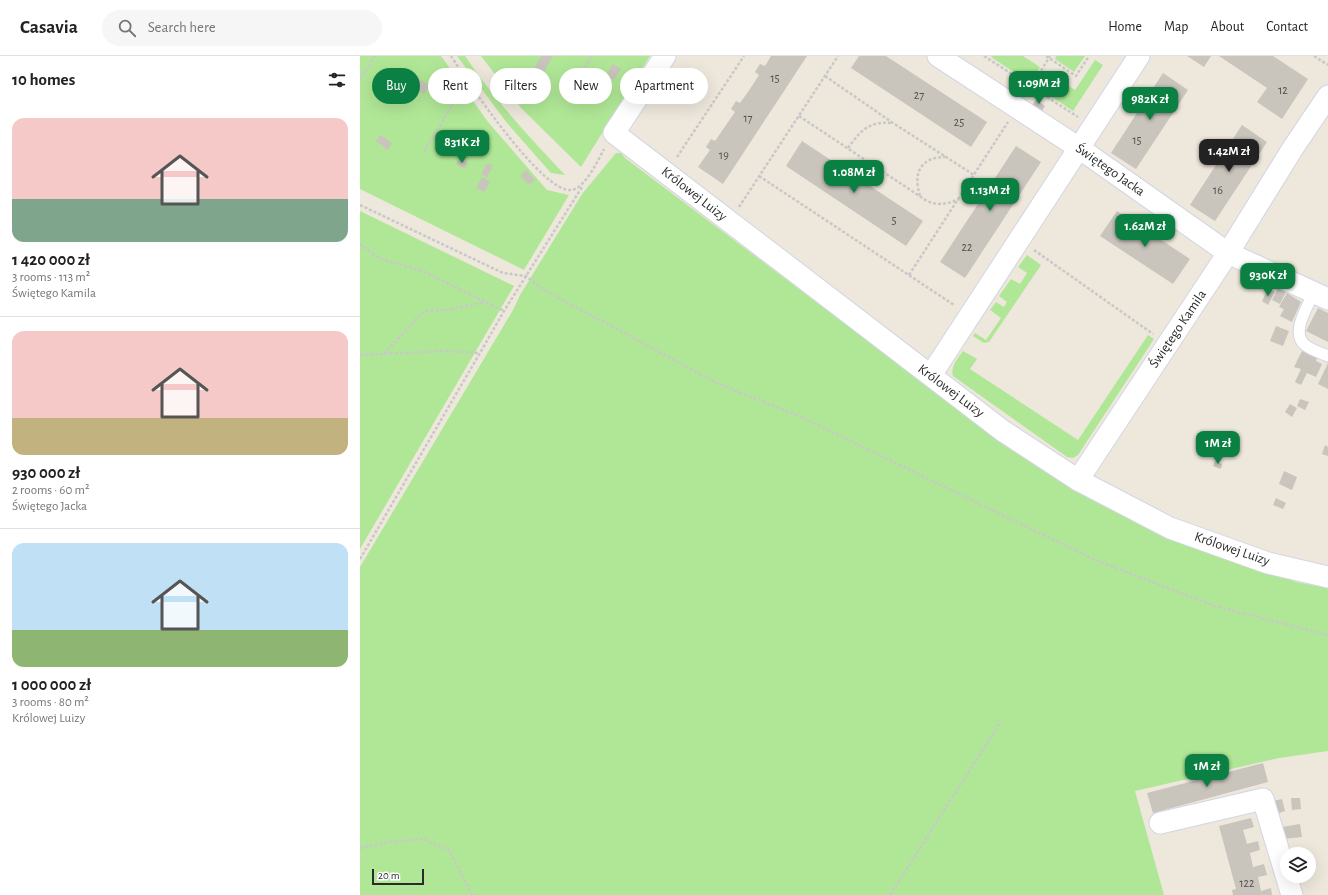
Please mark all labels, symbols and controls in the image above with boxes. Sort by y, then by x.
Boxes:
search box [102,10,382,46]
icon: search [116,17,138,39]
text: Casavia [20,18,78,37]
text: Search here [148,20,216,35]
text: Home [1108,20,1142,34]
text: Map [1164,20,1188,34]
text: About [1210,20,1244,34]
text: Contact [1266,20,1308,34]
chip: Buy [372,68,420,104]
chip: Rent [428,68,482,104]
chip: Filters [490,68,551,104]
chip: New [559,68,612,104]
chip: Apartment [620,68,708,104]
icon: filters [326,69,348,91]
text: 10 homes [12,71,75,88]
pin: 1.09M zł [998,71,1080,105]
house number: 15 [770,72,780,84]
text: 1.09M zł [1018,77,1060,90]
house number: 12 [1278,84,1288,96]
pin: 982K zł [1113,87,1187,121]
house number: 27 [914,89,924,101]
text: 982K zł [1131,93,1169,106]
house number: 17 [743,112,753,124]
house number: 25 [954,116,964,128]
pin: 831K zł [425,130,499,164]
house number: 15 [1132,134,1142,146]
text: 831K zł [444,136,480,149]
street label: Świętego Jacka [1073,139,1149,199]
pin: 1.42M zł [1188,139,1270,173]
icon: home [144,144,216,216]
text: 1.42M zł [1208,145,1250,158]
house number: 19 [719,149,729,161]
pin: 1.08M zł [813,160,895,194]
street label: Królowej Luizy [659,164,729,224]
text: 1.08M zł [833,166,875,179]
pin: 1.13M zł [949,178,1031,212]
text: 1.13M zł [970,184,1010,197]
house number: 16 [1213,184,1223,196]
house number: 5 [891,214,897,226]
pin: 1.62M zł [1104,214,1186,248]
text: 1.62M zł [1124,220,1166,233]
house number: 22 [962,241,973,253]
text: 1 420 000 zł [12,251,90,268]
pin: 930K zł [1231,263,1305,297]
text: 930K zł [1249,269,1287,282]
text: 3 rooms · 113 m² [12,271,90,284]
street label: Świętego Kamila [1144,285,1209,370]
text: Świętego Kamila [12,287,96,300]
icon: home [144,357,216,429]
street label: Królowej Luizy [915,362,987,420]
pin: 1M zł [1190,431,1246,465]
text: 1M zł [1205,437,1231,450]
text: 930 000 zł [12,464,80,481]
text: 2 rooms · 60 m² [12,484,89,497]
text: Świętego Jacka [12,500,87,513]
street label: Królowej Luizy [1192,530,1272,568]
icon: home [144,569,216,641]
text: 1 000 000 zł [12,676,91,693]
text: 3 rooms · 80 m² [12,696,89,709]
text: Królowej Luizy [12,712,85,725]
pin: 1M zł [1179,754,1235,788]
text: 1M zł [1194,760,1220,773]
map controls [1280,847,1316,883]
button: layers [1280,847,1316,883]
scale bar [372,867,424,886]
text: 20 m [378,870,399,881]
house number: 122 [1239,877,1255,889]

